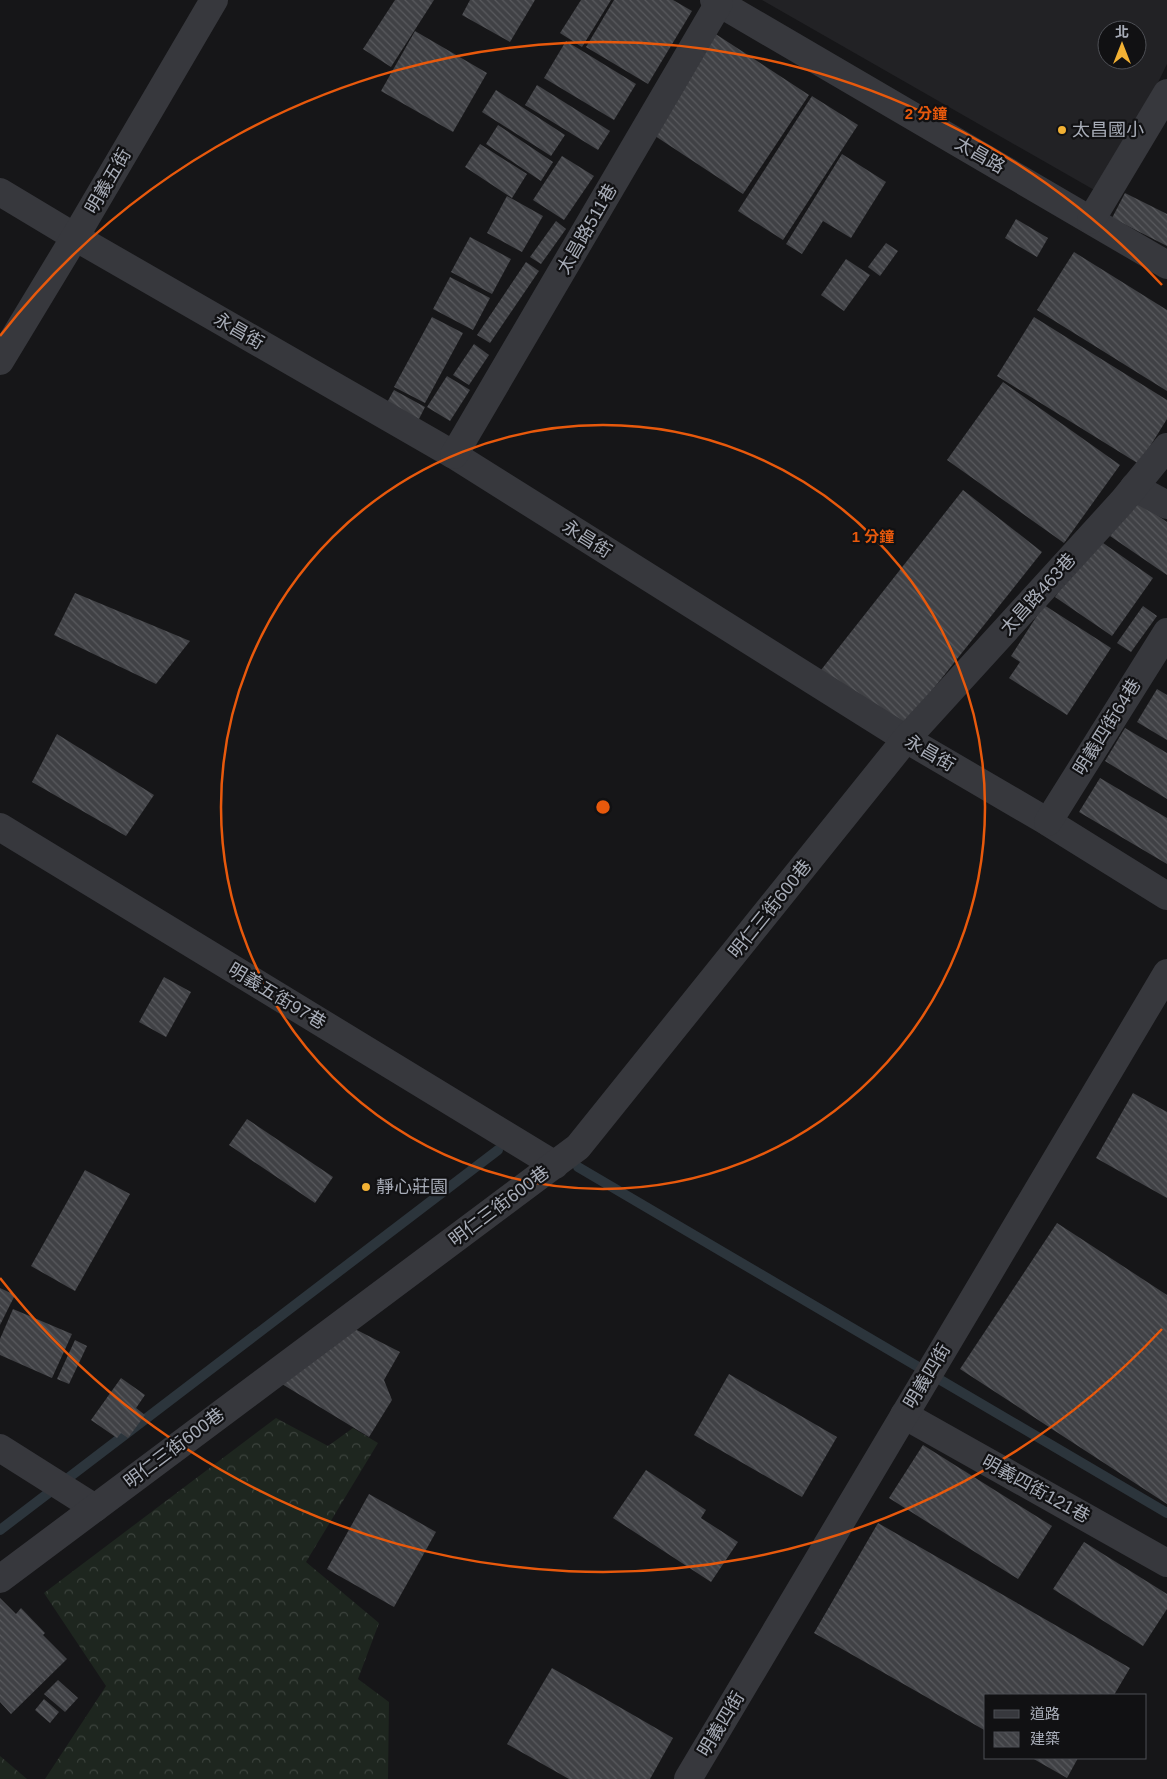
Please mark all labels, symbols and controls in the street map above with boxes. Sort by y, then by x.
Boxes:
north arrow [1097,20,1147,70]
text: 北 [1115,24,1129,40]
text: 2 分鐘 [905,105,947,122]
place label: 太昌國小 [1072,120,1144,140]
marker: 太昌國小 [1056,124,1068,136]
street label: 太昌路 [952,133,1008,177]
street label: 明義五街 [81,145,135,217]
street label: 太昌路511巷 [553,180,621,278]
street label: 永昌街 [211,309,267,353]
street label: 永昌街 [559,516,615,562]
text: 1 分鐘 [852,528,894,545]
street label: 太昌路463巷 [996,549,1080,639]
street label: 明義四街64巷 [1069,675,1145,779]
street label: 永昌街 [902,731,958,775]
centre of rings [594,798,612,816]
street label: 明仁三街600巷 [724,856,816,962]
street label: 明義五街97巷 [225,959,329,1033]
street label: 明仁三街600巷 [445,1162,553,1250]
place label: 靜心莊園 [376,1177,448,1197]
marker: 靜心莊園 [360,1181,372,1193]
street label: 明義四街 [900,1340,954,1412]
street label: 明仁三街600巷 [120,1404,228,1492]
street label: 明義四街121巷 [979,1451,1093,1527]
street label: 明義四街 [694,1688,748,1760]
legend [984,1694,1147,1759]
text: 道路 [1030,1705,1060,1722]
text: 建築 [1030,1730,1060,1747]

